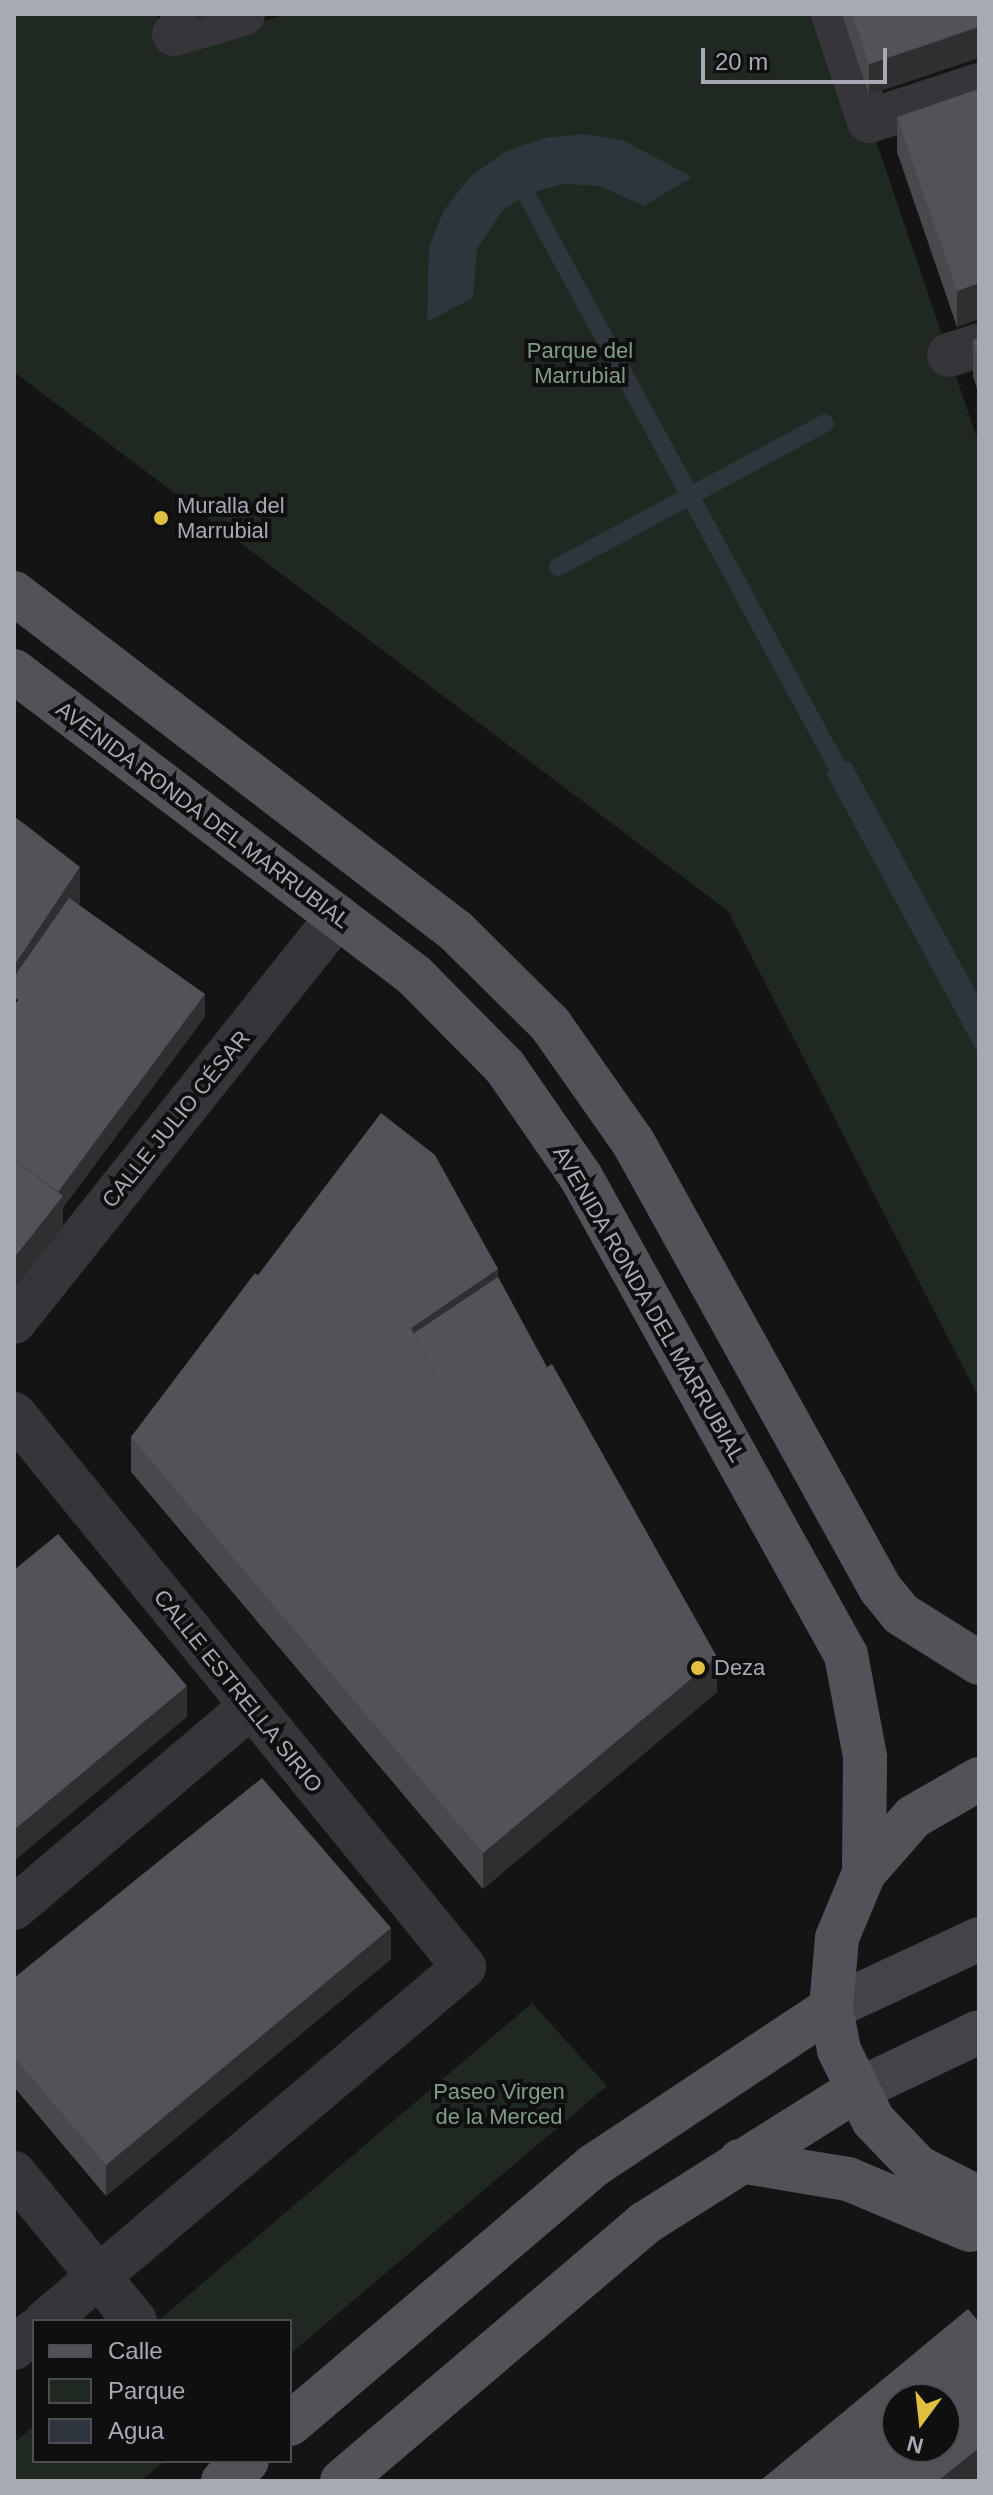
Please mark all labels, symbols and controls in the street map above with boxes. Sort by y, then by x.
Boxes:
scale bar [705,32,891,82]
text: 20 m [715,48,768,75]
park label: Parque del Marrubial [527,337,633,388]
place label: Muralla del Marrubial [177,492,285,544]
marker: Muralla del Marrubial [152,509,170,527]
street label: AVENIDA RONDA DEL MARRUBIAL [50,695,356,935]
street label: CALLE JULIO CÉSAR [96,1025,256,1213]
street label: AVENIDA RONDA DEL MARRUBIAL [547,1140,751,1468]
street label: CALLE ESTRELLA SIRIO [148,1584,328,1798]
place label: Deza [714,1655,765,1681]
marker: Deza [689,1659,707,1677]
park label: Paseo Virgen de la Merced [433,2078,565,2130]
legend [32,2319,292,2463]
text: Calle [108,2337,163,2364]
text: Parque [108,2377,185,2404]
north arrow [881,2383,961,2463]
text: Agua [108,2417,164,2444]
text: N [904,2431,926,2459]

